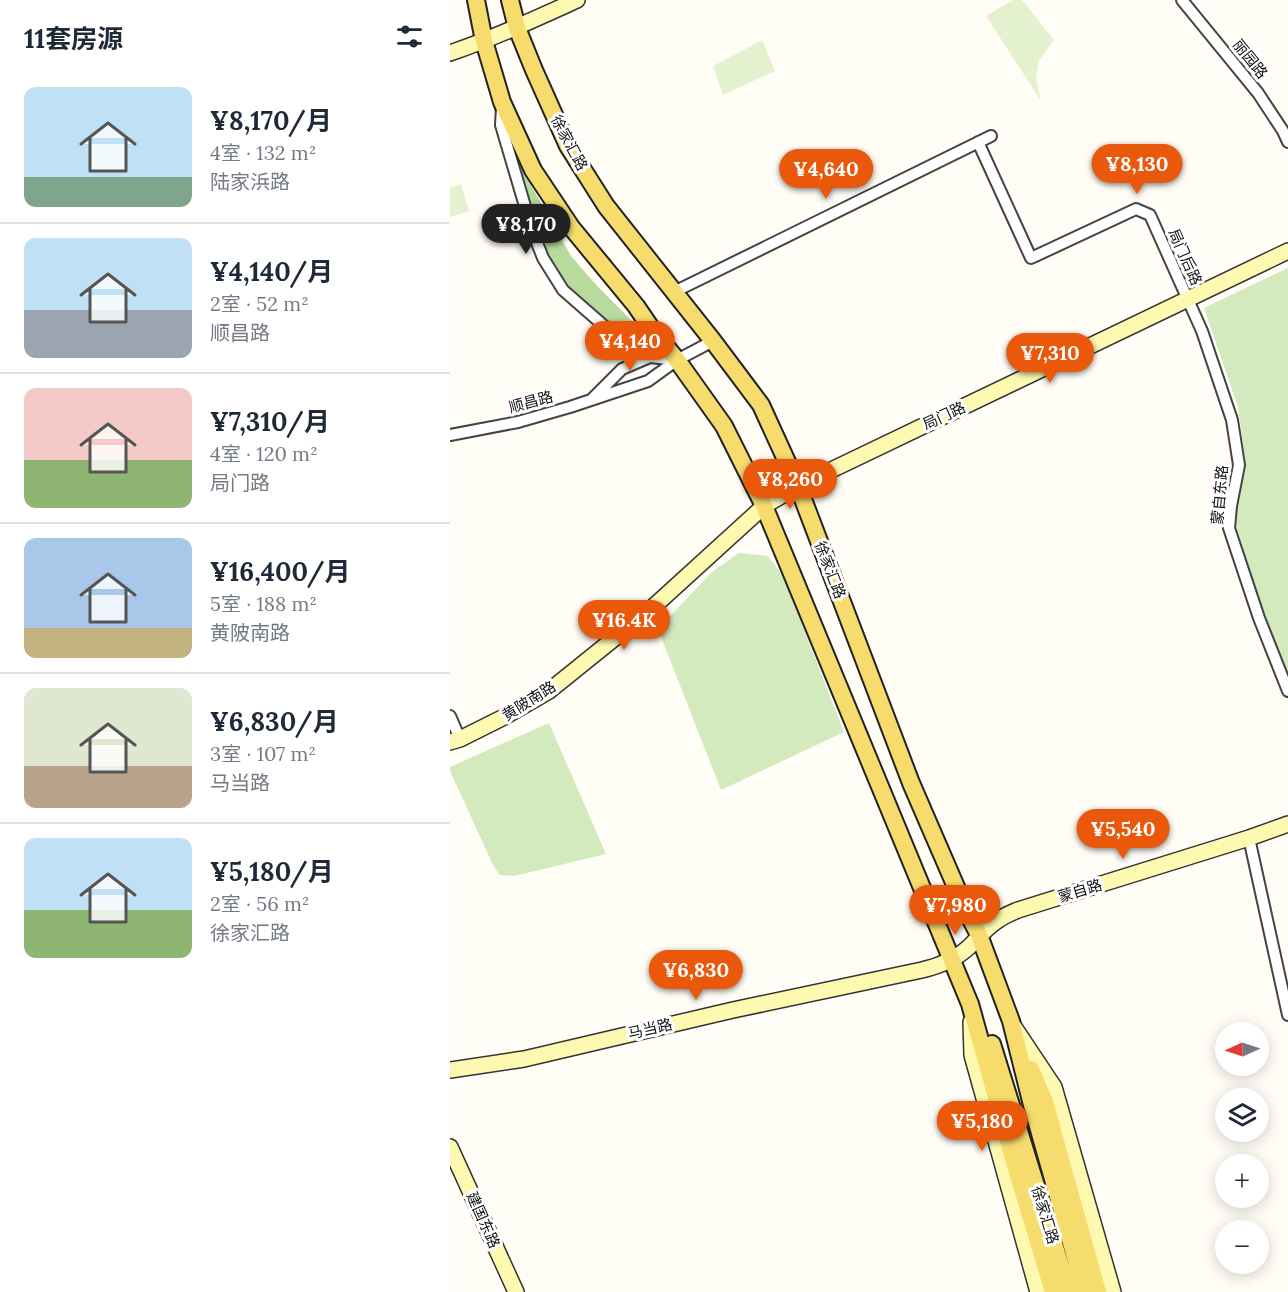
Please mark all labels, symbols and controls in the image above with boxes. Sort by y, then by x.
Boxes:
icon: filters [393,20,426,53]
text: 11套房源 [24,22,123,55]
street label: 丽园路 [1229,35,1272,82]
text: ¥8,170/月 [210,104,332,137]
icon: home [72,111,144,183]
street label: 徐家汇路 [547,112,592,174]
text: 4室 · 132 m² [210,140,316,165]
pin: ¥8,130 [1088,144,1186,195]
pin: ¥4,640 [777,149,875,200]
text: ¥8,130 [1106,151,1168,176]
text: ¥4,640 [793,156,859,181]
text: 陆家浜路 [210,169,290,194]
pin: ¥8,170 [477,204,575,255]
text: ¥8,170 [495,211,557,236]
street label: 局门后路 [1165,226,1206,288]
text: ¥4,140/月 [210,255,333,288]
icon: home [72,262,144,334]
text: 2室 · 52 m² [210,291,309,316]
text: 顺昌路 [210,320,270,345]
pin: ¥4,140 [581,321,679,372]
text: ¥4,140 [599,328,661,353]
pin: ¥7,310 [1001,333,1099,384]
text: ¥7,310 [1020,340,1080,365]
street label: 顺昌路 [507,387,555,417]
street label: 局门路 [919,397,968,434]
text: ¥7,310/月 [210,405,330,438]
icon: home [72,412,144,484]
text: 4室 · 120 m² [210,441,318,466]
pin: ¥8,260 [741,459,839,510]
street label: 蒙自东路 [1207,464,1232,526]
text: ¥8,260 [757,466,823,491]
text: 局门路 [210,470,270,495]
street label: 徐家汇路 [811,538,850,601]
text: ¥16,400/月 [210,555,351,588]
icon: home [72,562,144,634]
text: 5室 · 188 m² [210,591,317,616]
pin: ¥16.4K [575,600,673,651]
text: ¥16.4K [592,607,656,632]
text: 黄陂南路 [210,620,290,645]
street label: 黄陂南路 [498,677,559,725]
text: ¥6,830/月 [210,705,339,738]
icon: home [72,712,144,784]
text: 3室 · 107 m² [210,741,316,766]
text: 马当路 [210,770,270,795]
pin: ¥5,540 [1074,809,1172,860]
text: ¥5,540 [1091,816,1155,841]
text: ¥5,180/月 [210,855,334,888]
icon: home [72,862,144,934]
street label: 蒙自路 [1056,875,1104,906]
pin: ¥7,980 [906,885,1004,936]
text: 2室 · 56 m² [210,891,310,916]
text: ¥7,980 [923,892,987,917]
text: 徐家汇路 [210,920,290,945]
pin: ¥6,830 [647,950,745,1001]
text: ¥6,830 [663,957,729,982]
street label: 马当路 [626,1014,674,1043]
north arrow [1215,1022,1269,1076]
map controls [1215,1022,1269,1274]
button: layers [1215,1088,1269,1142]
pin: ¥5,180 [933,1101,1031,1152]
text: ¥5,180 [951,1108,1013,1133]
button: + [1215,1154,1269,1208]
street label: 徐家汇路 [1028,1183,1063,1246]
street label: 建国东路 [463,1189,504,1251]
button: − [1215,1220,1269,1274]

